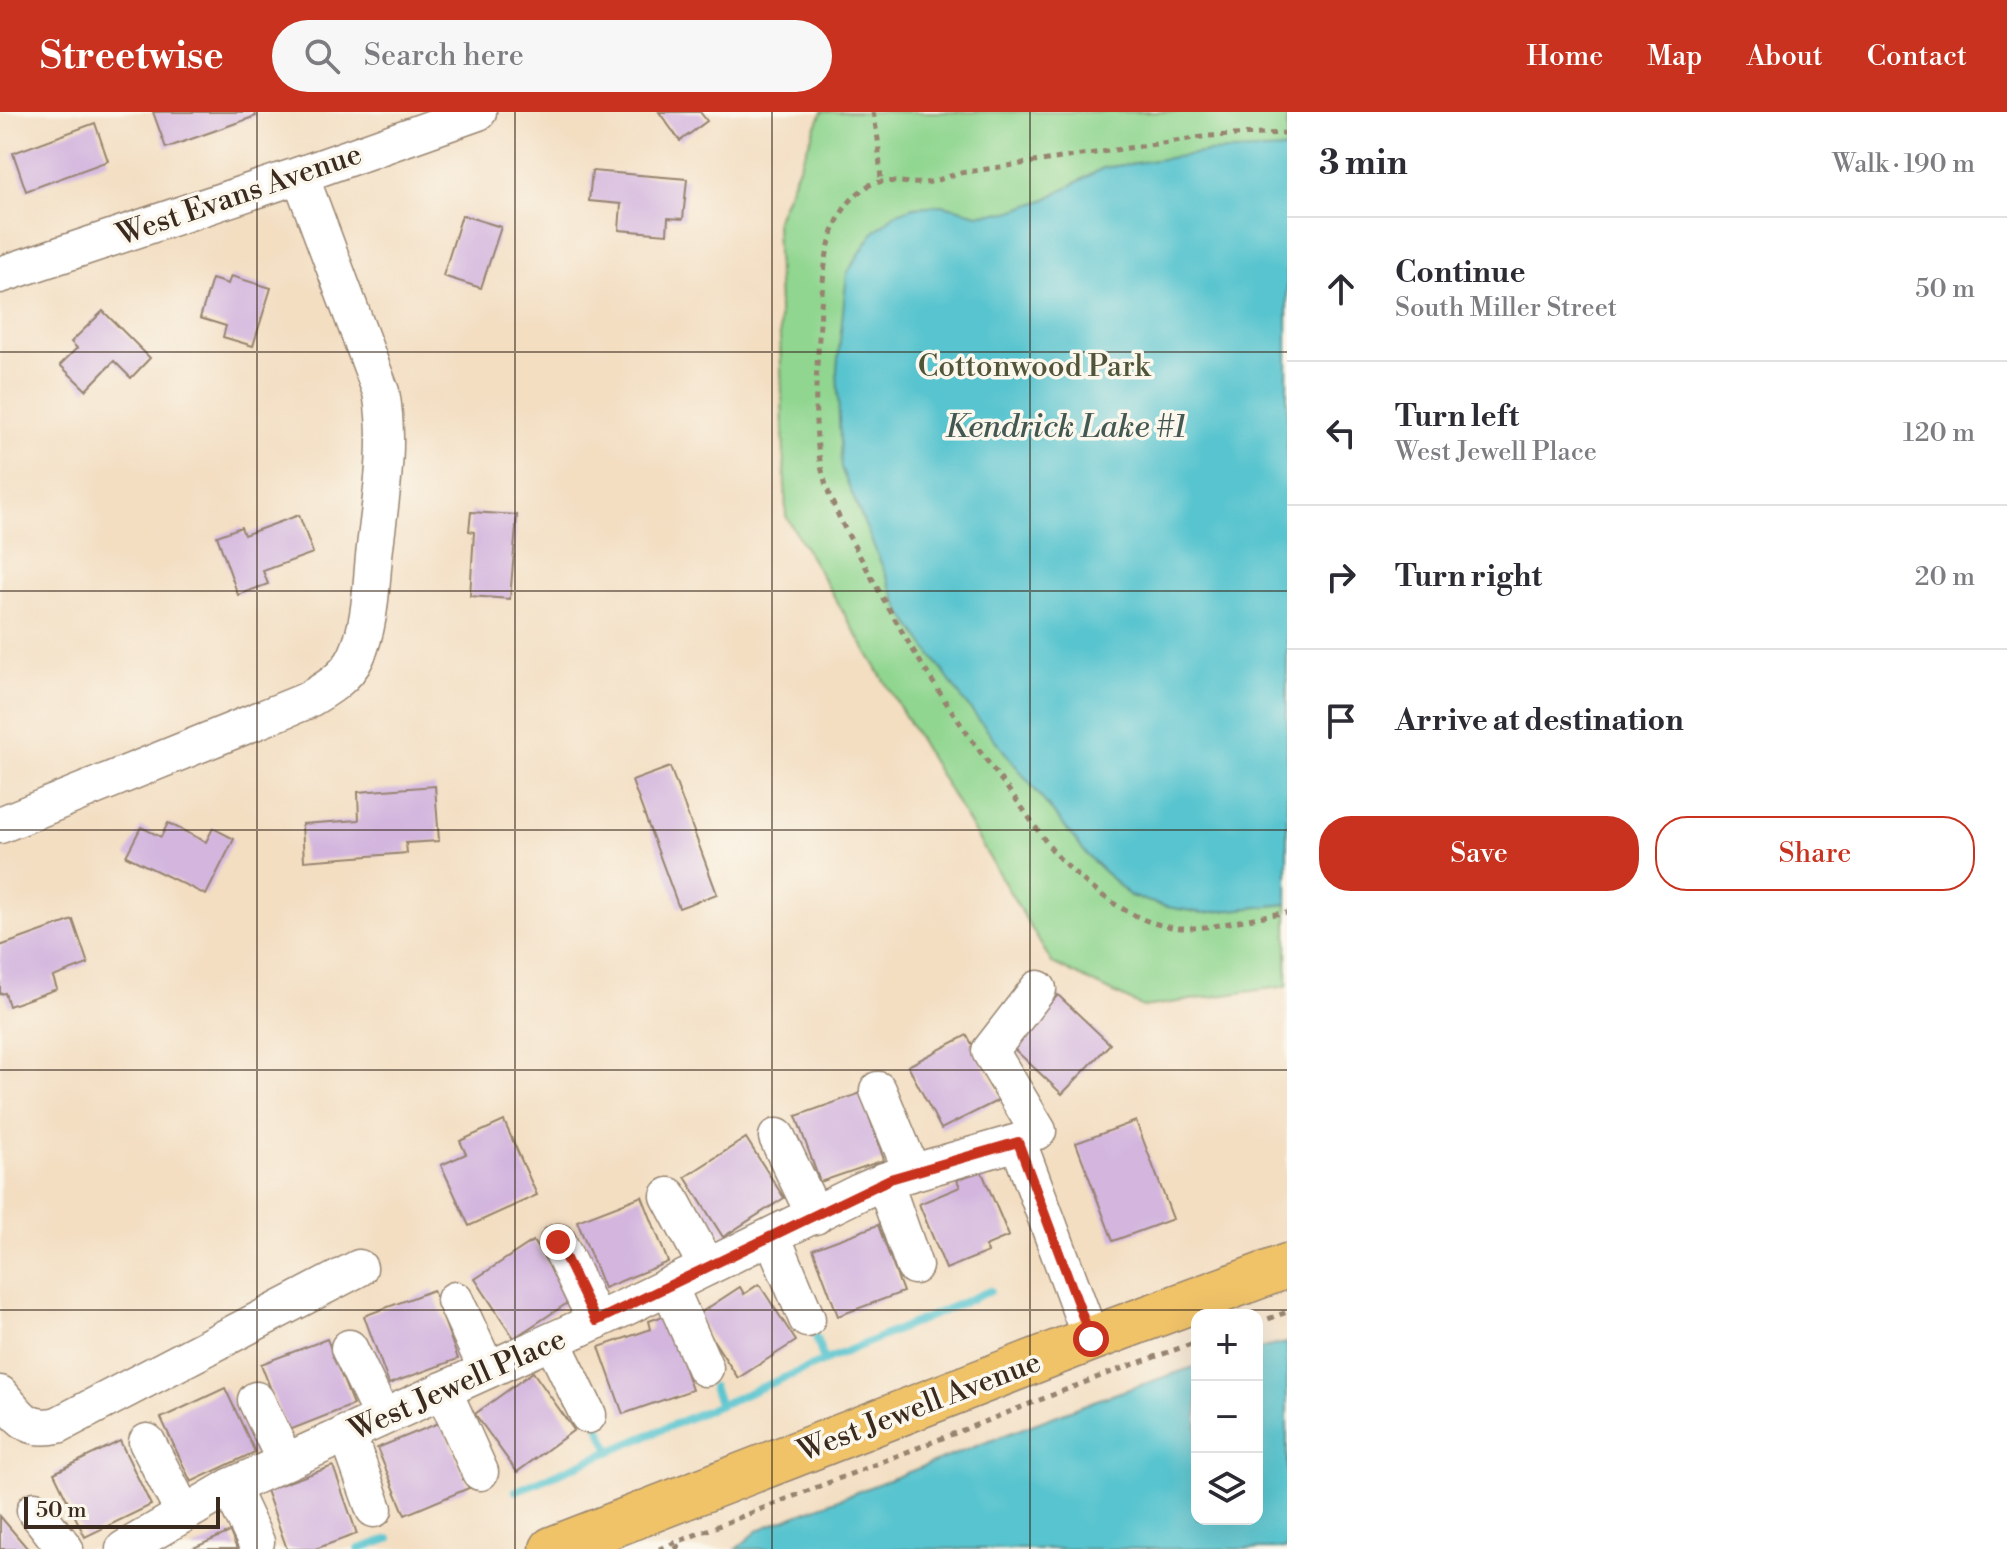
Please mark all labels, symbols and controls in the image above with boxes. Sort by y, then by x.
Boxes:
search box [272,20,832,92]
text: Streetwise [40,33,224,80]
icon: search [300,34,344,78]
text: Search here [364,37,524,75]
text: Home [1527,39,1603,74]
text: Map [1647,39,1702,74]
text: About [1746,39,1823,74]
text: Contact [1867,39,1967,74]
street label: West Evans Avenue [111,135,367,255]
text: 3 min [1319,143,1408,185]
text: Walk · 190 m [1832,148,1975,180]
text: Continue [1395,254,1526,292]
icon: ahead [1319,267,1363,311]
text: 50 m [1915,273,1975,305]
text: South Miller Street [1395,292,1617,324]
park label: Cottonwood Park [918,348,1152,386]
text: Turn left [1395,398,1519,436]
water label: Kendrick Lake #1 [945,407,1185,447]
icon: left [1319,411,1363,455]
text: 120 m [1903,417,1975,449]
text: West Jewell Place [1395,436,1597,468]
icon: right [1319,555,1363,599]
text: Turn right [1395,558,1542,596]
text: 20 m [1915,561,1975,593]
icon: arrive [1319,699,1363,743]
text: Arrive at destination [1395,702,1684,740]
button: Save [1319,816,1639,891]
button: Share [1655,816,1975,891]
route end [540,1224,576,1260]
map controls [1191,1309,1263,1525]
button: + [1191,1309,1263,1381]
street label: West Jewell Place [342,1320,572,1450]
route start [1073,1321,1109,1357]
street label: West Jewell Avenue [792,1343,1046,1471]
button: − [1191,1381,1263,1453]
button: layers [1191,1453,1263,1525]
scale bar [24,1493,220,1529]
text: 50 m [36,1497,87,1524]

